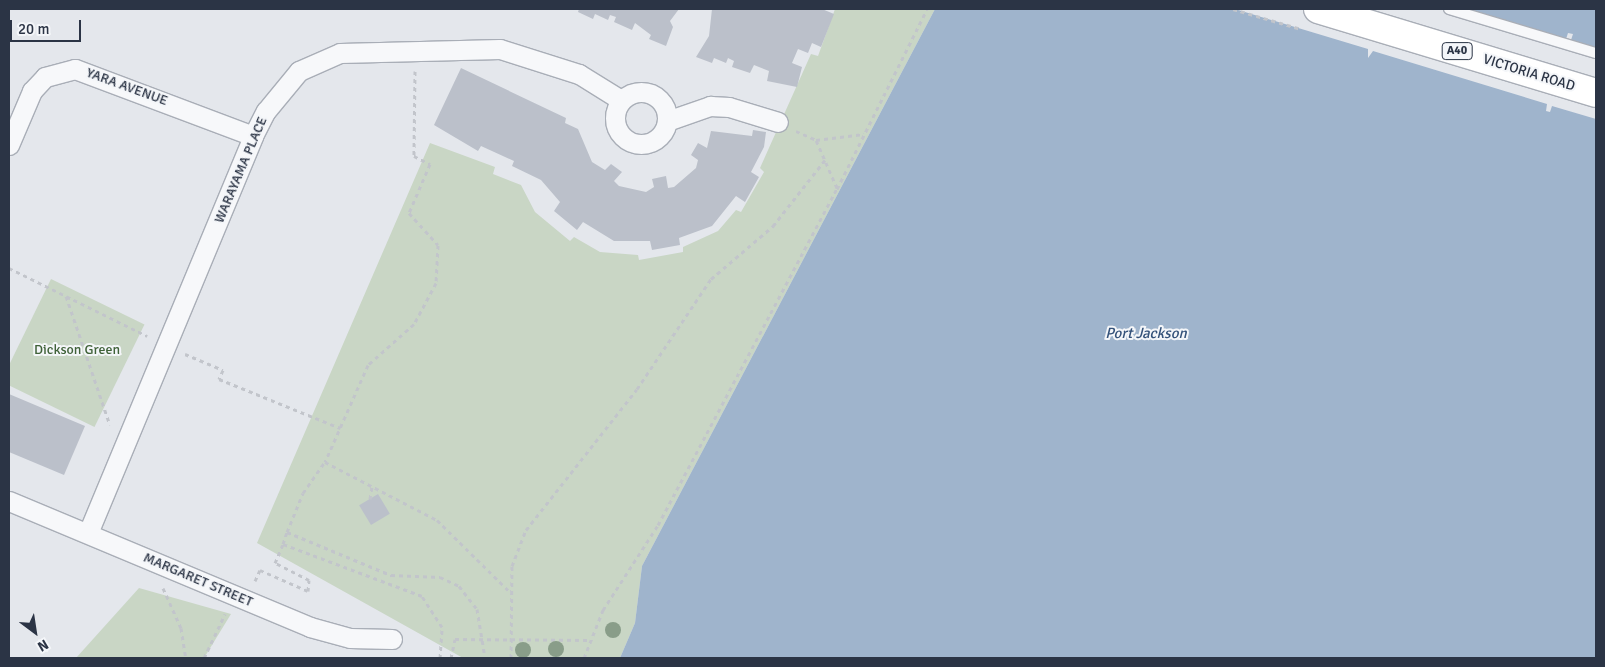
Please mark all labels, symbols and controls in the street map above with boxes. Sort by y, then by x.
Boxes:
scale bar [12,10,84,42]
text: 20 m [18,20,49,38]
road number: A40 [1441,41,1473,60]
street label: VICTORIA ROAD [1481,51,1577,95]
street label: YARA AVENUE [84,64,170,110]
street label: WARAYAMA PLACE [211,114,271,226]
water label: Port Jackson [1105,325,1187,343]
park label: Dickson Green [34,342,120,358]
street label: MARGARET STREET [141,549,255,611]
north arrow [10,607,60,657]
text: N [34,635,52,655]

